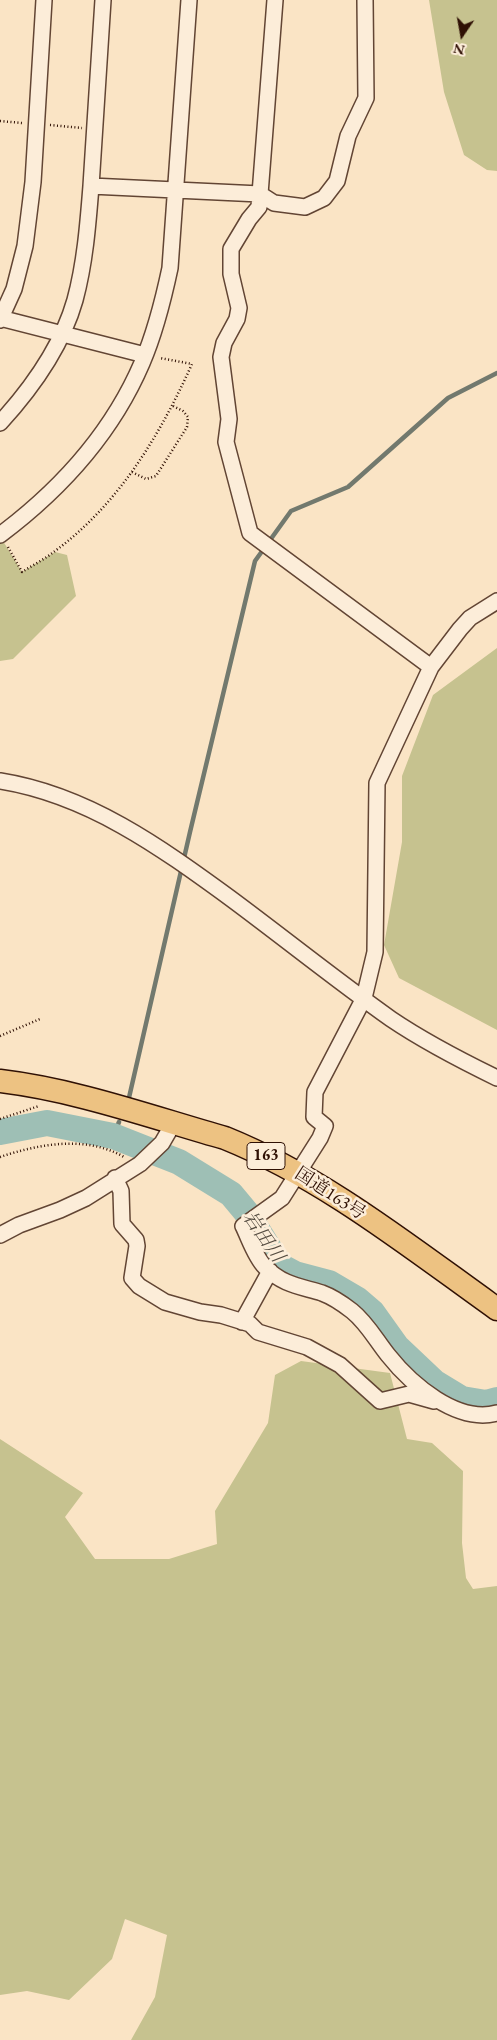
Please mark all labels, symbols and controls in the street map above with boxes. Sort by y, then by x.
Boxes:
north arrow [437,10,487,60]
text: N [451,40,466,60]
road number: 163 [247,1142,285,1170]
street label: 国道163号 [291,1163,369,1225]
water label: 岩田川 [237,1207,289,1267]

